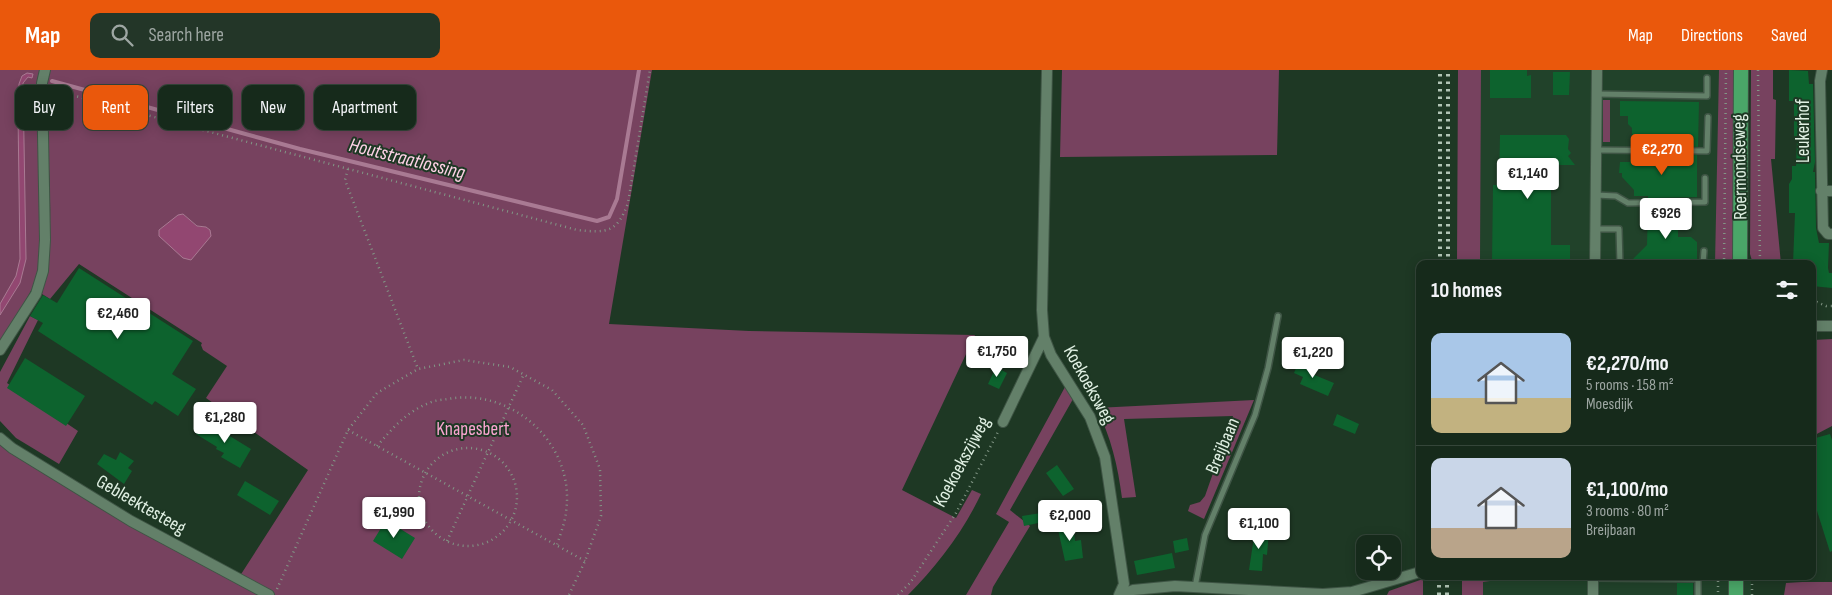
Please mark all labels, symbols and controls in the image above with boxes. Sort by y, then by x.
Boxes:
search box [90,13,440,58]
text: Map [25,21,60,50]
icon: search [108,21,136,49]
text: Search here [148,24,224,47]
text: Map [1628,25,1653,46]
text: Directions [1681,25,1743,46]
text: Saved [1771,25,1807,46]
chip: Buy [15,85,73,130]
chip: Rent [83,85,148,130]
chip: Filters [158,85,232,130]
chip: New [242,85,304,130]
chip: Apartment [314,85,416,130]
street label: Leukerhof [1792,99,1815,163]
street label: Roermondseweg [1728,113,1752,220]
water label: Houtstraatlossing [347,133,467,185]
pin: €2,270 [1621,134,1703,176]
text: €2,270 [1642,140,1682,159]
pin: €1,140 [1487,158,1569,200]
text: €1,140 [1508,164,1548,183]
pin: €926 [1636,198,1696,240]
text: €926 [1651,204,1681,223]
icon: filters [1773,276,1801,304]
text: 10 homes [1431,278,1502,303]
pin: €2,460 [77,298,159,340]
text: €2,460 [97,304,139,323]
pin: €1,750 [956,336,1038,378]
pin: €1,220 [1272,336,1354,379]
text: €1,750 [977,342,1017,361]
street label: Koekoeksweg [1058,342,1120,429]
text: €1,220 [1293,343,1333,362]
text: €2,270/mo [1586,351,1669,376]
icon: home [1471,353,1531,413]
text: 5 rooms · 158 m² [1586,376,1674,395]
text: Moesdijk [1586,395,1633,414]
pin: €1,280 [184,402,266,444]
text: €1,280 [205,408,245,427]
street label: Koekoekszijweg [929,412,996,511]
street label: Breijbaan [1201,414,1245,478]
park label: Knapesbert [436,418,510,441]
street label: Gebleektesteeg [92,470,190,540]
text: €1,100/mo [1586,477,1668,502]
icon: home [1471,478,1531,538]
pin: €1,990 [353,496,435,539]
pin: €2,000 [1029,500,1111,542]
text: 3 rooms · 80 m² [1586,502,1669,521]
text: €1,990 [373,503,415,522]
text: €2,000 [1049,506,1091,525]
pin: €1,100 [1218,508,1300,550]
text: €1,100 [1239,514,1279,533]
text: Breijbaan [1586,521,1636,540]
map controls [1356,535,1401,580]
button: locate [1356,535,1401,580]

